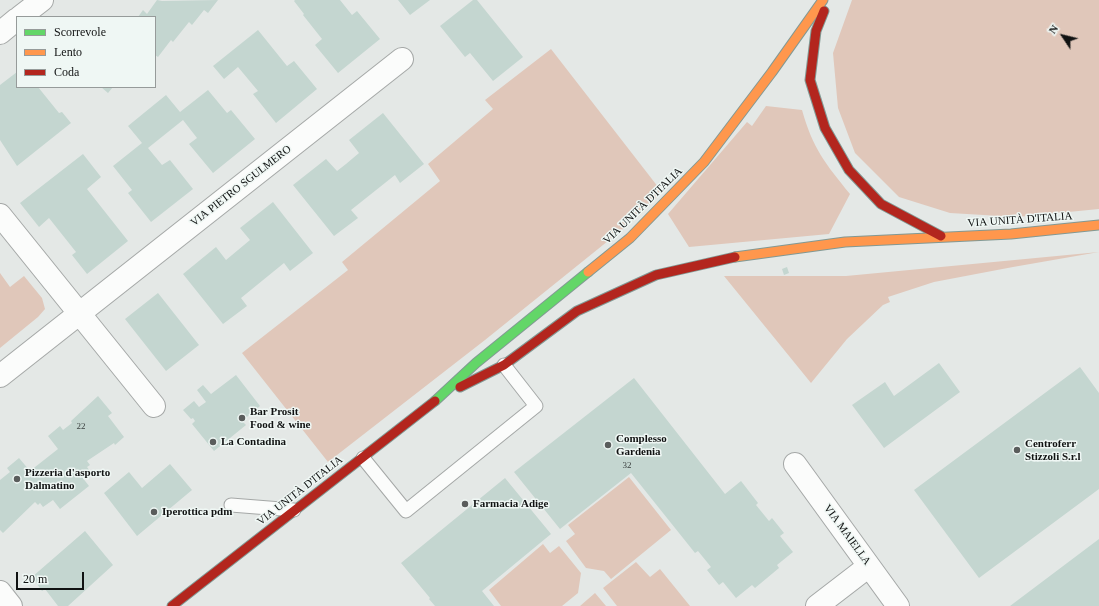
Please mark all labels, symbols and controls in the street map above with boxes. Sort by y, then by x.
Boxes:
legend [16,16,156,88]
north arrow [1043,16,1083,56]
text: N [1046,22,1060,36]
text: Scorrevole [54,25,106,39]
text: Lento [54,45,82,59]
text: Coda [54,65,79,79]
street label: VIA PIETRO SGULMERO [188,143,294,229]
street label: VIA UNITÀ D'ITALIA [601,165,685,247]
street label: VIA UNITÀ D'ITALIA [967,210,1073,230]
place label: Bar Prosit Food & wine [250,405,310,431]
marker: Bar Prosit Food & wine [237,413,247,423]
house number: 22 [76,422,86,432]
place label: Complesso Gardenia [616,432,667,458]
place label: La Contadina [221,435,286,449]
marker: La Contadina [208,437,218,447]
place label: Centroferr Stizzoli S.r.l [1025,437,1081,463]
marker: Complesso Gardenia [603,440,613,450]
marker: Centroferr Stizzoli S.r.l [1012,445,1022,455]
street label: VIA UNITÀ D'ITALIA [255,453,345,529]
house number: 32 [622,461,632,471]
place label: Pizzeria d'asporto Dalmatino [25,466,110,492]
marker: Pizzeria d'asporto Dalmatino [12,474,22,484]
place label: Farmacia Adige [473,497,548,511]
marker: Farmacia Adige [460,499,470,509]
street label: VIA MAIELLA [821,502,873,568]
place label: Iperottica pdm [162,505,232,519]
marker: Iperottica pdm [149,507,159,517]
scale bar [18,564,86,590]
text: 20 m [23,572,47,586]

